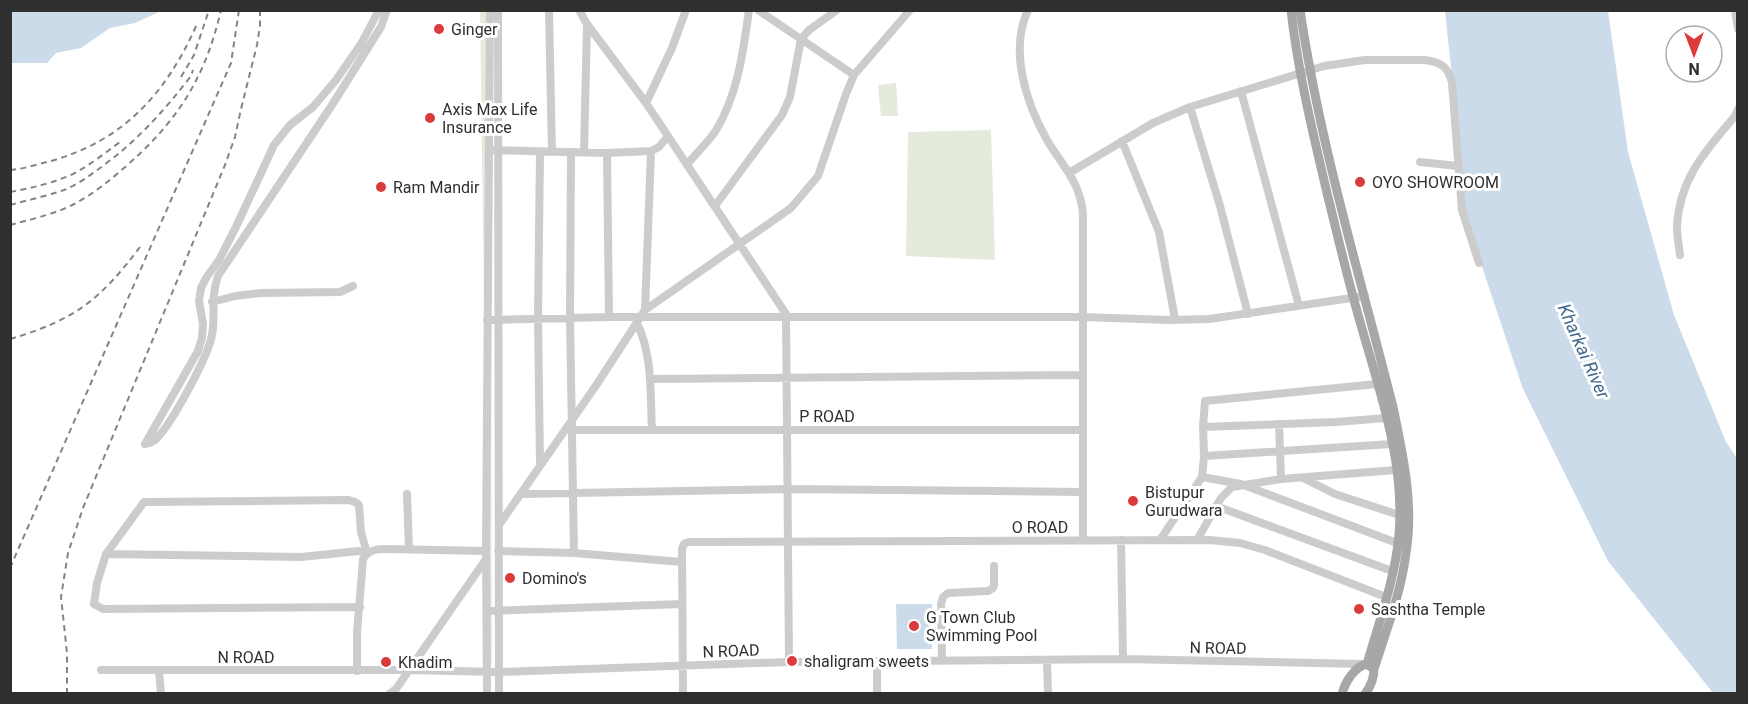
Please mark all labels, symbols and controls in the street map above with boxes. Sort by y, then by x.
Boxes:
place label: Ginger [451,20,498,39]
marker: Ginger [432,22,446,36]
north arrow [1664,24,1724,84]
text: N [1688,59,1700,78]
place label: Axis Max Life Insurance [442,100,537,137]
marker: Axis Max Life Insurance [423,111,437,125]
place label: OYO SHOWROOM [1372,173,1499,192]
marker: OYO SHOWROOM [1353,175,1367,189]
place label: Ram Mandir [393,178,480,197]
marker: Ram Mandir [374,180,388,194]
water label: Kharkai River [1554,300,1615,403]
street label: P ROAD [799,407,855,426]
place label: Bistupur Gurudwara [1145,483,1223,520]
marker: Bistupur Gurudwara [1126,494,1140,508]
street label: O ROAD [1012,518,1068,537]
place label: Domino's [522,569,587,588]
marker: Domino's [503,571,517,585]
place label: Sashtha Temple [1371,600,1485,619]
marker: Sashtha Temple [1352,602,1366,616]
place label: G Town Club Swimming Pool [926,608,1037,645]
marker: G Town Club Swimming Pool [907,619,921,633]
street label: N ROAD [1189,638,1247,658]
street label: N ROAD [702,641,760,661]
street label: N ROAD [217,648,275,667]
place label: shaligram sweets [804,652,929,671]
place label: Khadim [398,653,453,672]
marker: shaligram sweets [785,654,799,668]
marker: Khadim [379,655,393,669]

